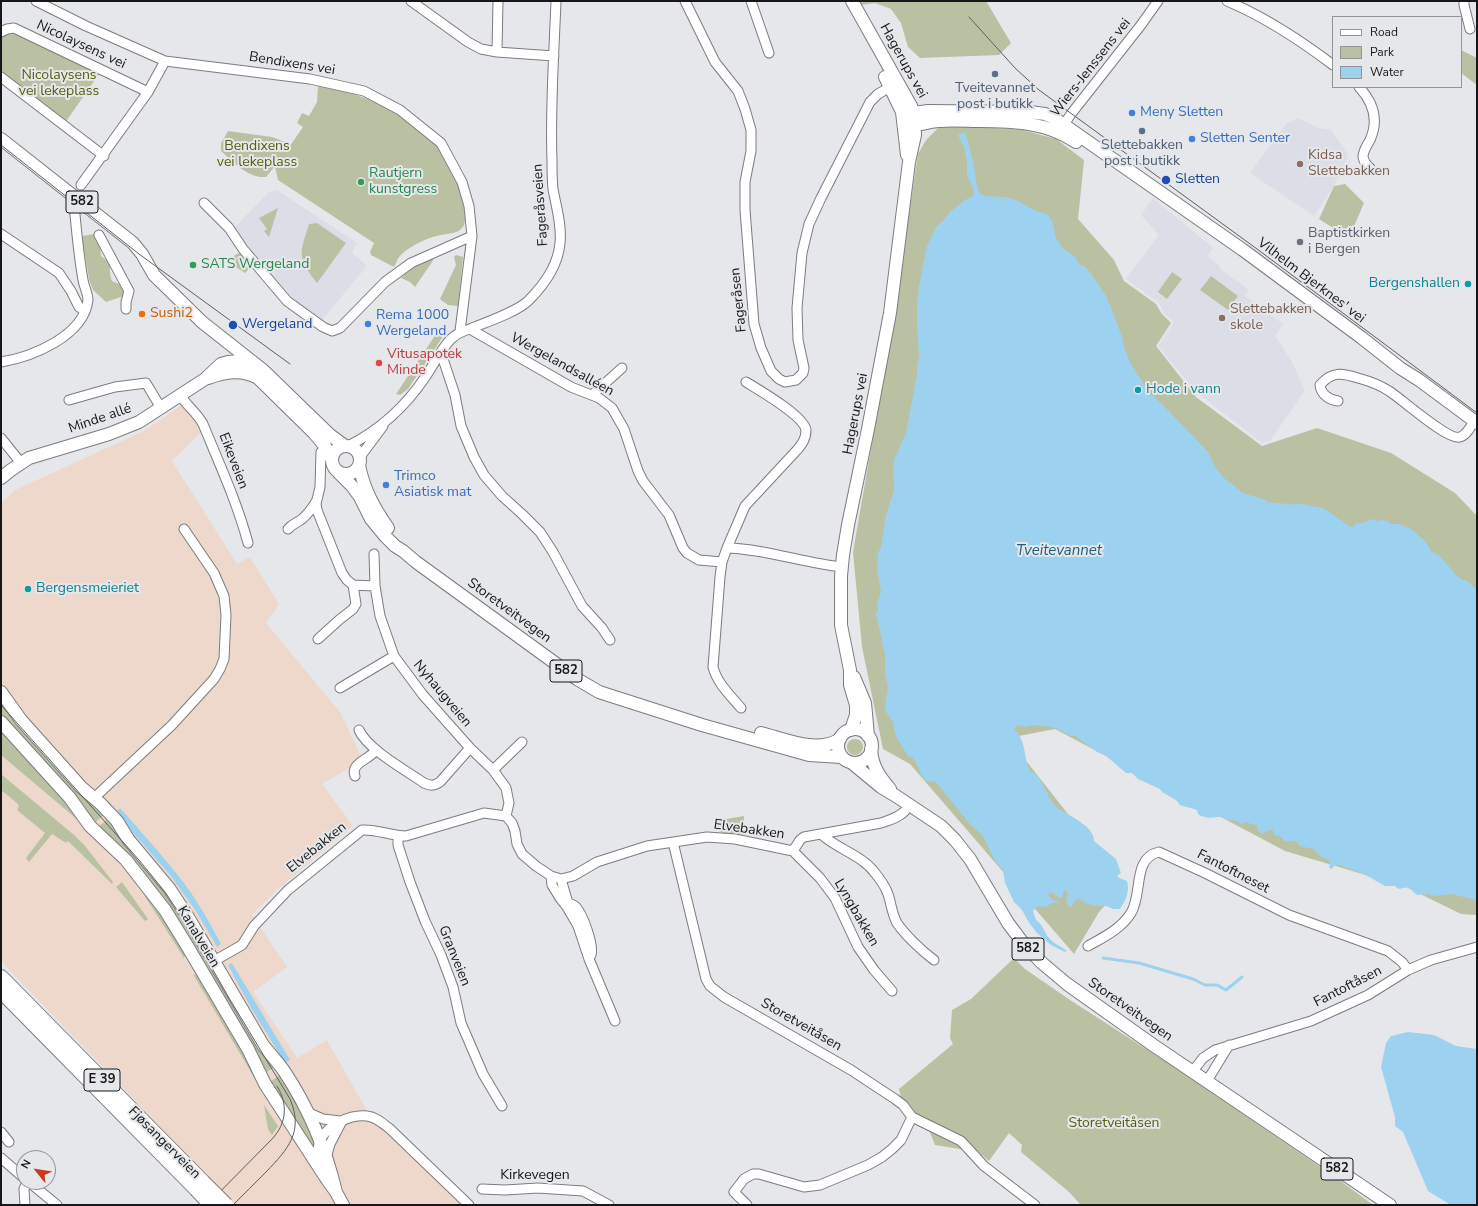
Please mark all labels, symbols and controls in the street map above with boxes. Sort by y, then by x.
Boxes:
street label: Wiers-Jenssens vei [1047,15,1135,121]
legend [1332,16,1462,88]
street label: Nicolaysens vei [34,17,128,73]
street label: Hagerups vei [876,21,930,101]
text: Road [1370,24,1398,40]
text: Park [1370,44,1394,60]
street label: Bendixens vei [248,49,336,79]
text: Water [1370,64,1404,80]
park label: Nicolaysens vei lekeplass [19,68,99,100]
marker: Tveitevannet post i butikk [990,69,1000,79]
place label: Tveitevannet post i butikk [955,81,1035,114]
place label: Meny Sletten [1140,105,1223,121]
marker: Meny Sletten [1127,108,1137,118]
marker: Slettebakken post i butikk [1137,126,1147,136]
place label: Sletten Senter [1200,131,1290,147]
marker: Sletten Senter [1187,134,1197,144]
place label: Slettebakken post i butikk [1101,138,1183,170]
park label: Bendixens vei lekeplass [217,139,297,172]
place label: Kidsa Slettebakken [1308,148,1390,180]
marker: Kidsa Slettebakken [1295,159,1305,169]
street label: Fageråsveien [530,163,552,247]
place label: Rautjern kunstgress [369,166,437,198]
place label: Sletten [1175,172,1220,188]
marker: Sletten [1160,174,1172,186]
marker: Rautjern kunstgress [356,177,366,187]
road number: 582 [66,191,98,213]
place label: Baptistkirken i Bergen [1308,226,1390,258]
street label: Vilhelm Bjerknes' vei [1254,235,1368,327]
marker: Baptistkirken i Bergen [1295,237,1305,247]
place label: SATS Wergeland [201,257,309,273]
marker: SATS Wergeland [188,260,198,270]
street label: Fageråsen [727,267,751,333]
place label: Bergenshallen [1369,276,1460,292]
marker: Bergenshallen [1463,279,1473,289]
place label: Slettebakken skole [1230,302,1312,334]
place label: Sushi2 [150,306,193,322]
place label: Rema 1000 Wergeland [376,308,449,340]
marker: Sushi2 [137,309,147,319]
marker: Slettebakken skole [1217,313,1227,323]
place label: Wergeland [242,317,312,333]
marker: Wergeland [227,319,239,331]
marker: Rema 1000 Wergeland [363,319,373,329]
street label: Wergelandsalléen [507,330,617,400]
place label: Vitusapotek Minde [387,347,462,380]
marker: Vitusapotek Minde [374,358,384,368]
street label: Hagerups vei [840,372,872,456]
place label: Hode i vann [1146,382,1221,398]
marker: Hode i vann [1133,385,1143,395]
street label: Minde allé [66,400,134,438]
street label: Eikeveien [215,431,251,491]
place label: Trimco Asiatisk mat [394,469,471,502]
marker: Trimco Asiatisk mat [381,480,391,490]
water label: Tveitevannet [1016,542,1102,560]
street label: Storetveitvegen [464,575,554,647]
place label: Bergensmeieriet [36,581,139,597]
marker: Bergensmeieriet [23,584,33,594]
street label: Nyhaugveien [409,657,475,731]
road number: 582 [550,660,582,682]
street label: Elvebakken [712,817,786,843]
street label: Elvebakken [284,819,350,877]
street label: Fantoftneset [1194,847,1272,897]
street label: Lyngbakken [830,876,882,950]
street label: Kanalveien [173,903,223,971]
street label: Granveien [434,923,474,989]
road number: 582 [1012,938,1044,960]
street label: Fantoftåsen [1311,963,1385,1011]
street label: Storetveitvegen [1084,975,1176,1045]
street label: Storetveitåsen [757,995,845,1055]
road number: E 39 [84,1069,120,1091]
street label: Fjøsangerveien [124,1103,204,1183]
park label: Storetveitåsen [1069,1116,1159,1132]
north arrow [16,1150,56,1190]
text: N [17,1157,35,1172]
road number: 582 [1321,1158,1353,1180]
street label: Kirkevegen [500,1168,570,1184]

